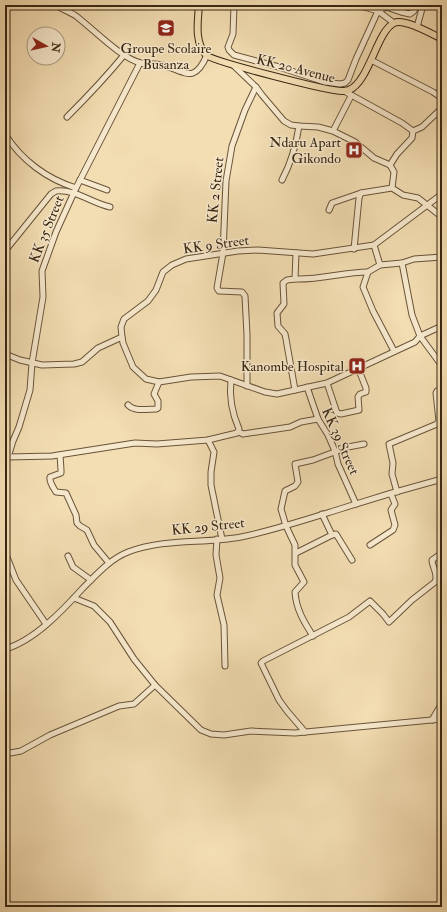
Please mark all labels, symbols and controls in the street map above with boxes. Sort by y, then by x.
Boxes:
school or university icon: Groupe Scolaire Busanza [156,18,176,38]
north arrow [26,26,66,66]
place label: Groupe Scolaire Busanza [121,40,212,73]
text: N [48,41,63,54]
street label: KK 20 Avenue [255,51,337,86]
place label: Ndaru Apart Gikondo [269,134,341,167]
hospital icon: Ndaru Apart Gikondo [344,140,364,160]
street label: KK 2 Street [204,156,227,224]
street label: KK 35 Street [25,193,68,265]
street label: KK 9 Street [182,231,251,258]
hospital icon: Kanombe Hospital [347,356,367,376]
place label: Kanombe Hospital [241,358,344,376]
street label: KK 39 Street [318,405,363,478]
street label: KK 29 Street [171,514,246,539]

